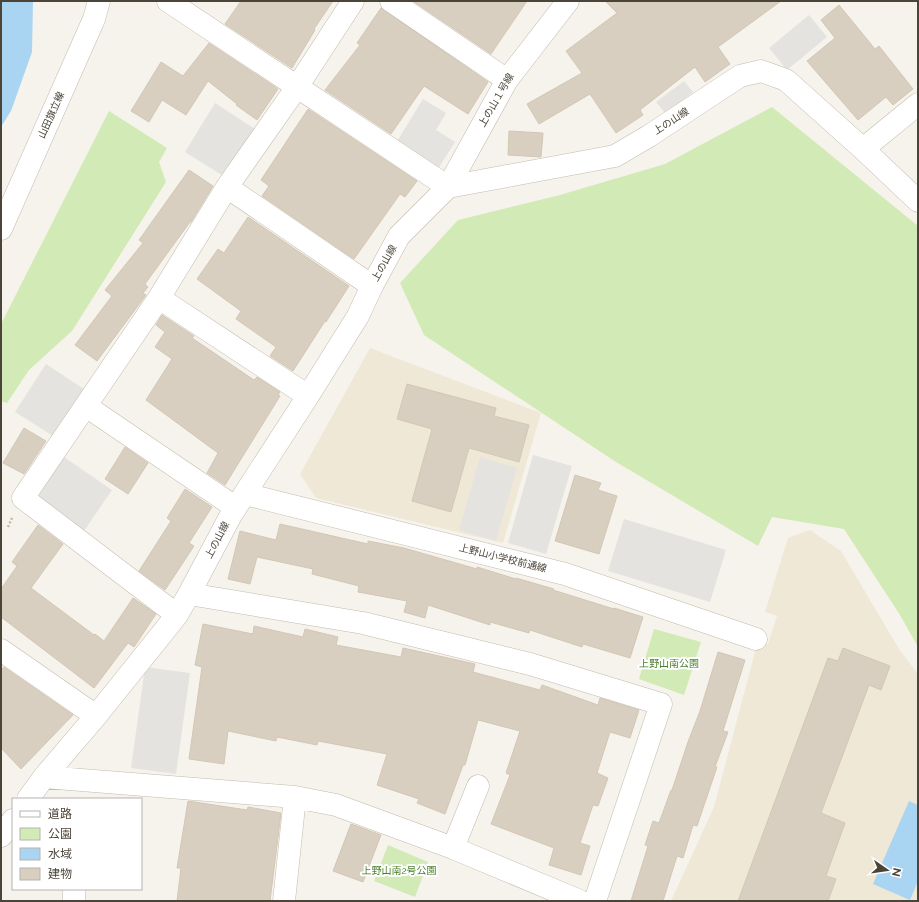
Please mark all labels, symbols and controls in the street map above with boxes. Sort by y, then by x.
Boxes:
street label: 上の山１号線 [476,71,516,129]
street label: 山田旗立線 [36,90,66,140]
street label: 上の山線 [651,105,691,137]
street label: 上の山線 [369,243,399,283]
street label: 上の山線 [203,520,231,560]
street label: 上野山小学校前通線 [458,542,548,574]
park label: 上野山南公園 [639,658,699,669]
legend [12,798,142,890]
text: 道路 [48,807,72,821]
text: 公園 [48,827,72,841]
text: 水域 [48,847,72,861]
north arrow [867,850,907,890]
park label: 上野山南2号公園 [361,865,437,876]
text: 建物 [48,867,72,881]
text: N [889,867,904,878]

